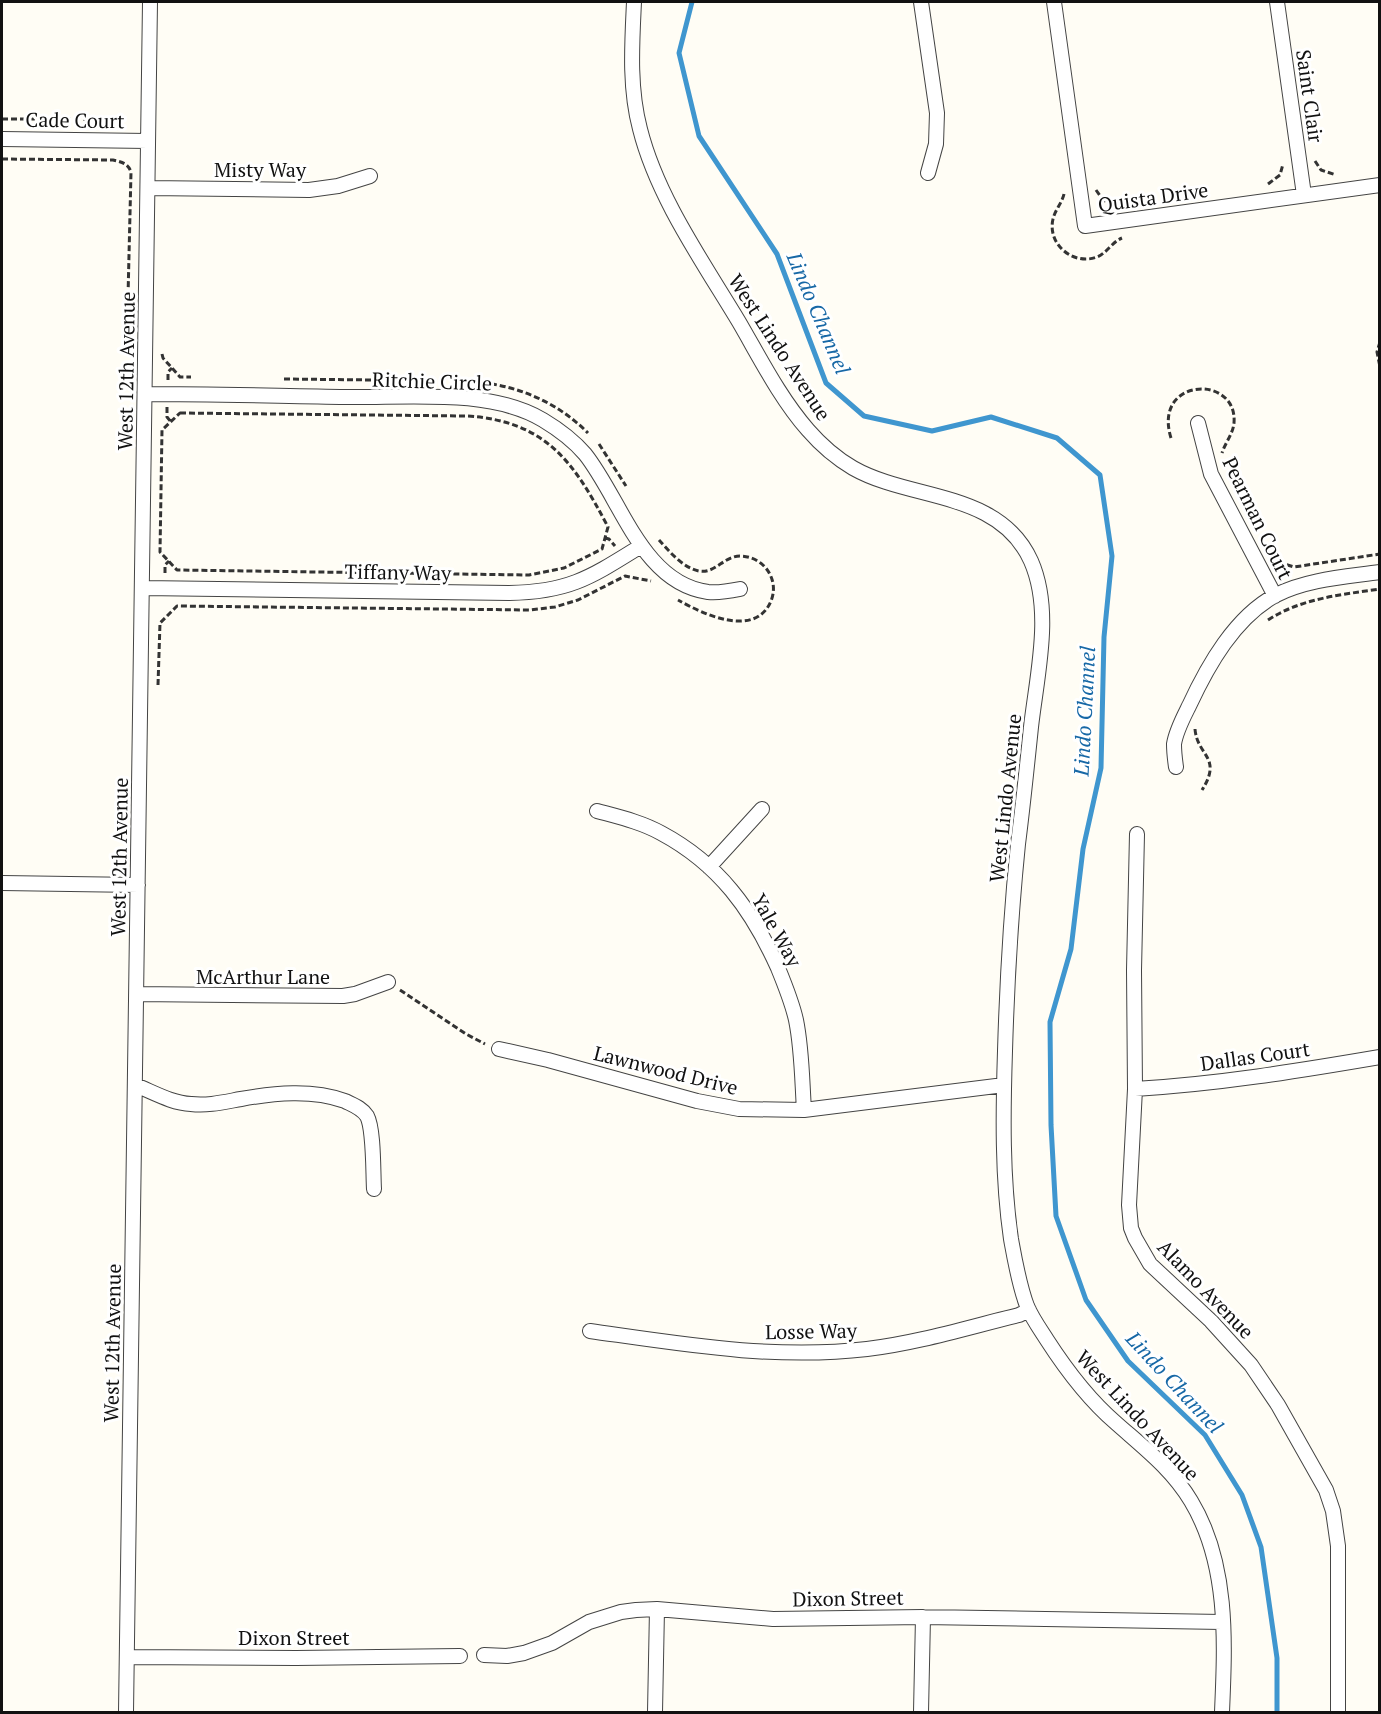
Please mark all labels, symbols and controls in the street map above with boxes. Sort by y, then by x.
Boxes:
street label: Saint Clair [1290,48,1330,145]
street label: Cade Court [25,106,125,134]
street label: Misty Way [214,156,307,183]
street label: Quista Drive [1096,176,1210,218]
water label: Lindo Channel [780,247,857,379]
street label: West Lindo Avenue [723,269,837,425]
street label: West 12th Avenue [111,291,141,451]
street label: Ritchie Circle [371,365,493,397]
street label: Pearman Court [1217,452,1300,584]
street label: Tiffany Way [344,558,452,586]
water label: Lindo Channel [1067,645,1101,778]
street label: West Lindo Avenue [983,712,1027,884]
street label: West 12th Avenue [104,777,134,937]
street label: Yale Way [746,889,809,972]
street label: McArthur Lane [196,963,330,990]
street label: Dallas Court [1199,1035,1312,1077]
street label: Lawnwood Drive [591,1039,741,1101]
street label: Alamo Avenue [1152,1234,1260,1344]
street label: West 12th Avenue [97,1263,127,1423]
street label: Losse Way [765,1317,858,1345]
water label: Lindo Channel [1120,1324,1230,1439]
street label: West Lindo Avenue [1070,1344,1206,1486]
street label: Dixon Street [792,1584,905,1612]
street label: Dixon Street [238,1624,350,1651]

